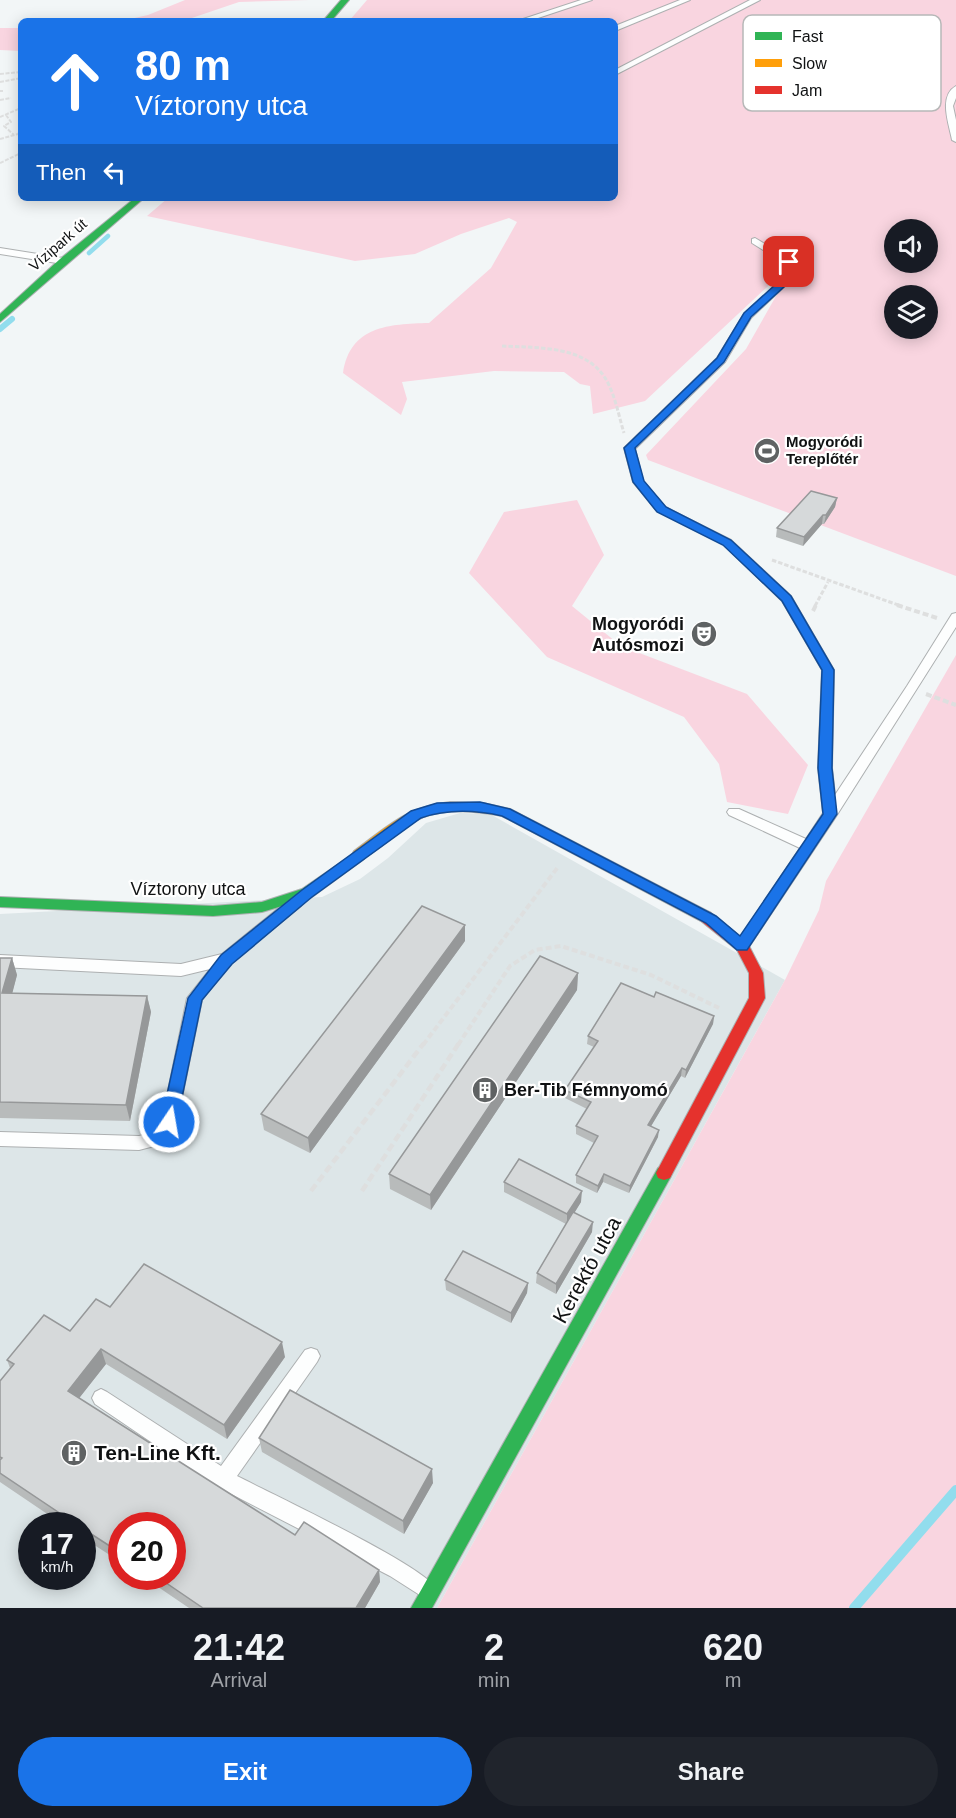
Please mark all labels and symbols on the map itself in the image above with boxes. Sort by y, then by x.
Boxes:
legend [743,15,941,111]
text: Fast [792,28,824,45]
text: Slow [792,55,827,72]
text: Jam [792,82,822,99]
street label: Vízipark út [25,214,91,274]
pin [763,236,814,287]
place label: Mogyoródi Tereplőtér [786,433,863,467]
sports icon: Mogyoródi Tereplőtér [752,436,782,466]
place label: Mogyoródi Autósmozi [592,614,684,655]
theatre icon: Mogyoródi Autósmozi [689,619,719,649]
street label: Víztorony utca [130,879,247,899]
building icon: Ber-Tib Fémnyomó [470,1075,500,1105]
place label: Ber-Tib Fémnyomó [504,1080,668,1100]
position arrow [137,1090,201,1154]
street label: Kerektó utca [548,1212,625,1327]
building icon: Ten-Line Kft. [59,1438,89,1468]
place label: Ten-Line Kft. [94,1441,221,1464]
speed limit sign: 20 [108,1512,186,1590]

